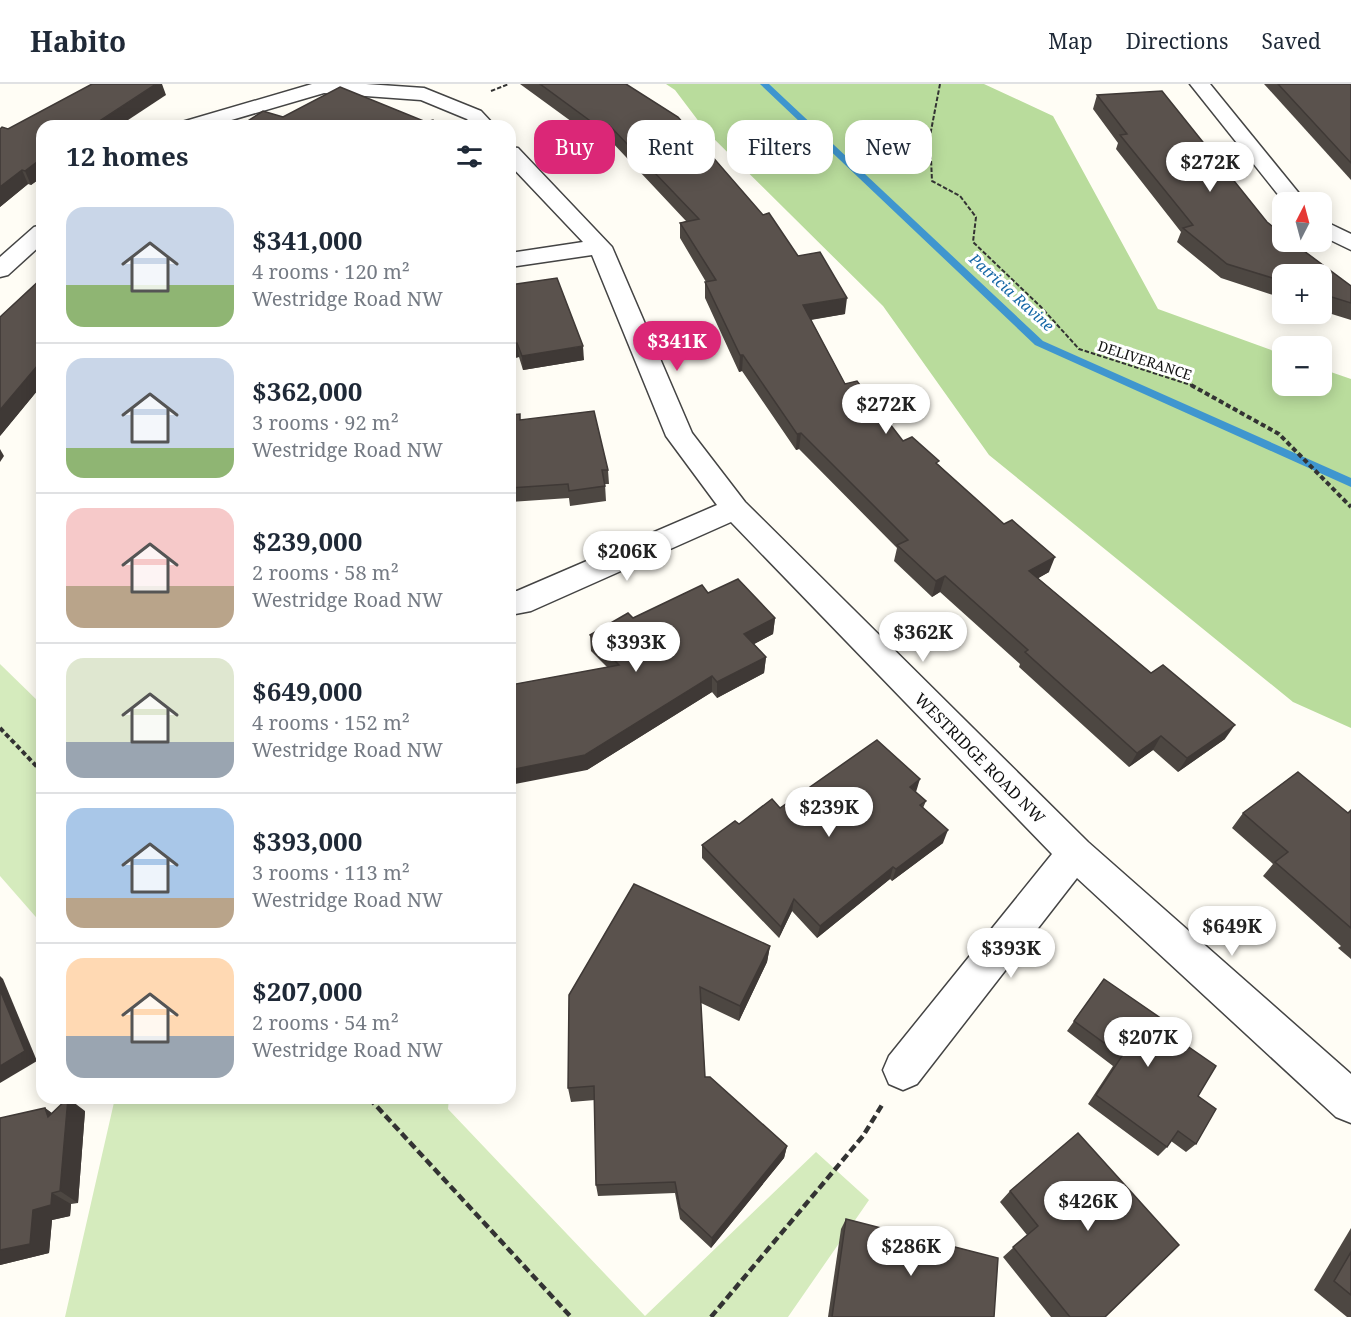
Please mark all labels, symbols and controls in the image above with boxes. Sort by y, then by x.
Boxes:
text: Habito [30,22,126,60]
text: Map [1048,27,1093,55]
text: Directions [1126,27,1228,55]
text: Saved [1261,27,1321,55]
chip: Buy [534,120,615,174]
chip: Rent [627,120,715,174]
chip: Filters [727,120,833,174]
chip: New [845,120,932,174]
text: 12 homes [66,138,188,174]
icon: filters [453,140,486,173]
pin: $272K [1168,142,1252,193]
text: $272K [1180,148,1240,175]
north arrow [1272,192,1332,252]
map controls [1272,192,1332,396]
text: $341,000 [252,222,362,258]
icon: home [114,231,186,303]
water label: Patricia Ravine [965,248,1059,336]
text: 4 rooms · 120 m² [252,258,410,285]
button: + [1272,264,1332,324]
text: Westridge Road NW [252,285,443,312]
pin: $341K [635,321,719,372]
text: $341K [647,327,707,354]
street label: DELIVERANCE [1095,336,1195,384]
button: − [1272,336,1332,396]
text: $362,000 [252,373,362,409]
icon: home [114,382,186,454]
pin: $272K [844,384,928,435]
text: $272K [856,390,916,417]
text: 3 rooms · 92 m² [252,409,399,436]
text: Westridge Road NW [252,436,443,463]
text: $239,000 [252,523,362,559]
pin: $206K [585,531,669,582]
icon: home [114,532,186,604]
text: $206K [597,537,657,564]
text: 2 rooms · 58 m² [252,559,399,586]
text: Westridge Road NW [252,586,443,613]
pin: $362K [881,612,965,663]
text: $362K [893,618,953,645]
pin: $393K [594,622,678,673]
text: $393K [606,628,666,655]
text: $649,000 [252,673,362,709]
icon: home [114,682,186,754]
street label: WESTRIDGE ROAD NW [910,688,1050,828]
text: 4 rooms · 152 m² [252,709,410,736]
text: Westridge Road NW [252,736,443,763]
pin: $239K [787,787,871,838]
text: $239K [799,793,859,820]
text: $393,000 [252,823,362,859]
icon: home [114,832,186,904]
text: 3 rooms · 113 m² [252,859,410,886]
text: Westridge Road NW [252,886,443,913]
pin: $649K [1190,906,1274,957]
text: $649K [1202,912,1262,939]
pin: $393K [969,928,1053,979]
text: $393K [981,934,1041,961]
text: $207,000 [252,973,362,1009]
icon: home [114,982,186,1054]
text: 2 rooms · 54 m² [252,1009,399,1036]
pin: $207K [1106,1017,1190,1068]
text: $207K [1118,1023,1178,1050]
text: Westridge Road NW [252,1036,443,1063]
pin: $426K [1046,1181,1130,1232]
text: $426K [1058,1187,1118,1214]
pin: $286K [869,1226,953,1277]
text: $286K [881,1232,941,1259]

